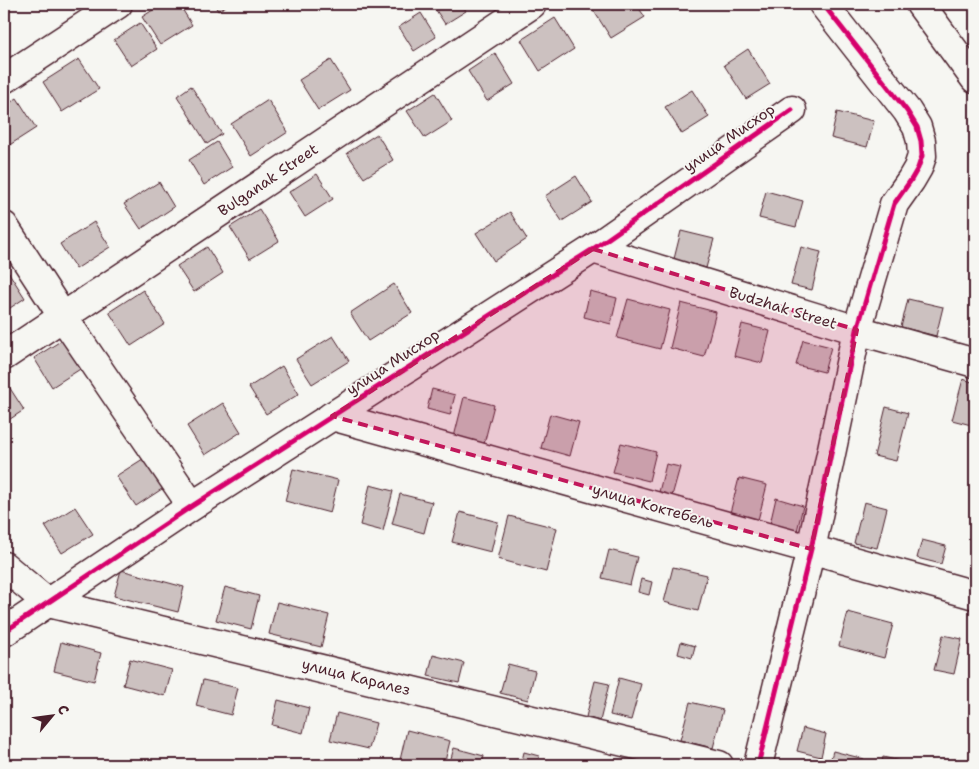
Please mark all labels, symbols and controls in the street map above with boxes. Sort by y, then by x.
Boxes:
street label: улица Мисхор [679,99,779,177]
street label: Bulganak Street [214,139,322,221]
street label: Budzhak Street [727,282,839,334]
street label: улица Мисхор [343,324,443,400]
street label: улица Коктебель [590,479,716,533]
street label: улица Каралез [300,654,412,700]
north arrow [28,692,78,742]
text: С [53,702,73,718]

